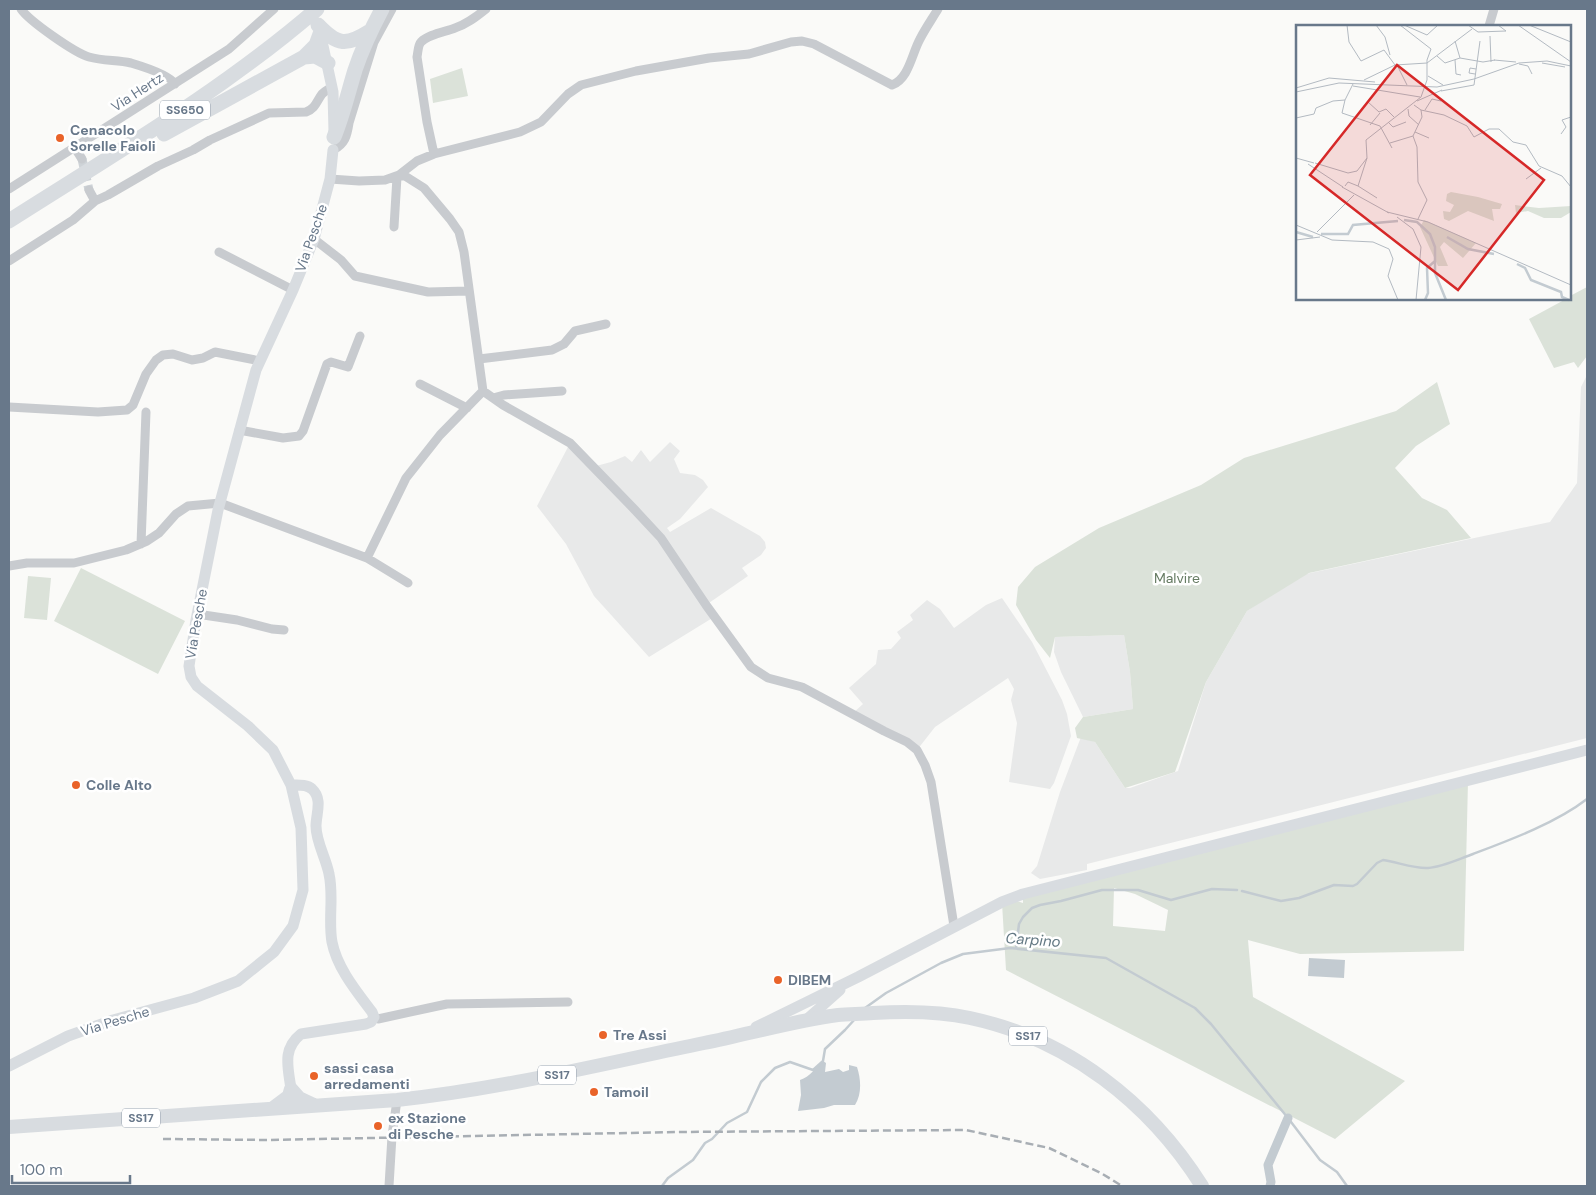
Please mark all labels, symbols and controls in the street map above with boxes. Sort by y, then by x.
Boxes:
inset map [1296,25,1571,300]
street label: Via Hertz [108,68,166,116]
road number: SS650 [160,100,210,120]
place label: Cenacolo Sorelle Faioli [70,121,156,155]
marker: Cenacolo Sorelle Faioli [54,132,66,144]
street label: Via Pesche [291,202,331,274]
park label: Malvire [1154,569,1200,587]
street label: Via Pesche [181,588,211,660]
place label: Colle Alto [86,776,152,794]
marker: Colle Alto [70,779,82,791]
water label: Carpino [1005,928,1061,952]
place label: DIBEM [788,971,831,989]
marker: DIBEM [772,974,784,986]
street label: Via Pesche [79,1002,152,1040]
place label: Tre Assi [613,1026,667,1044]
road number: SS17 [1009,1026,1047,1046]
marker: Tre Assi [597,1029,609,1041]
place label: sassi casa arredamenti [324,1059,410,1093]
road number: SS17 [538,1066,576,1084]
marker: sassi casa arredamenti [308,1070,320,1082]
place label: Tamoil [604,1083,649,1101]
marker: Tamoil [588,1086,600,1098]
road number: SS17 [122,1108,160,1128]
place label: ex Stazione di Pesche [388,1109,466,1143]
marker: ex Stazione di Pesche [372,1120,384,1132]
scale bar [12,1152,130,1184]
text: 100 m [20,1160,63,1180]

